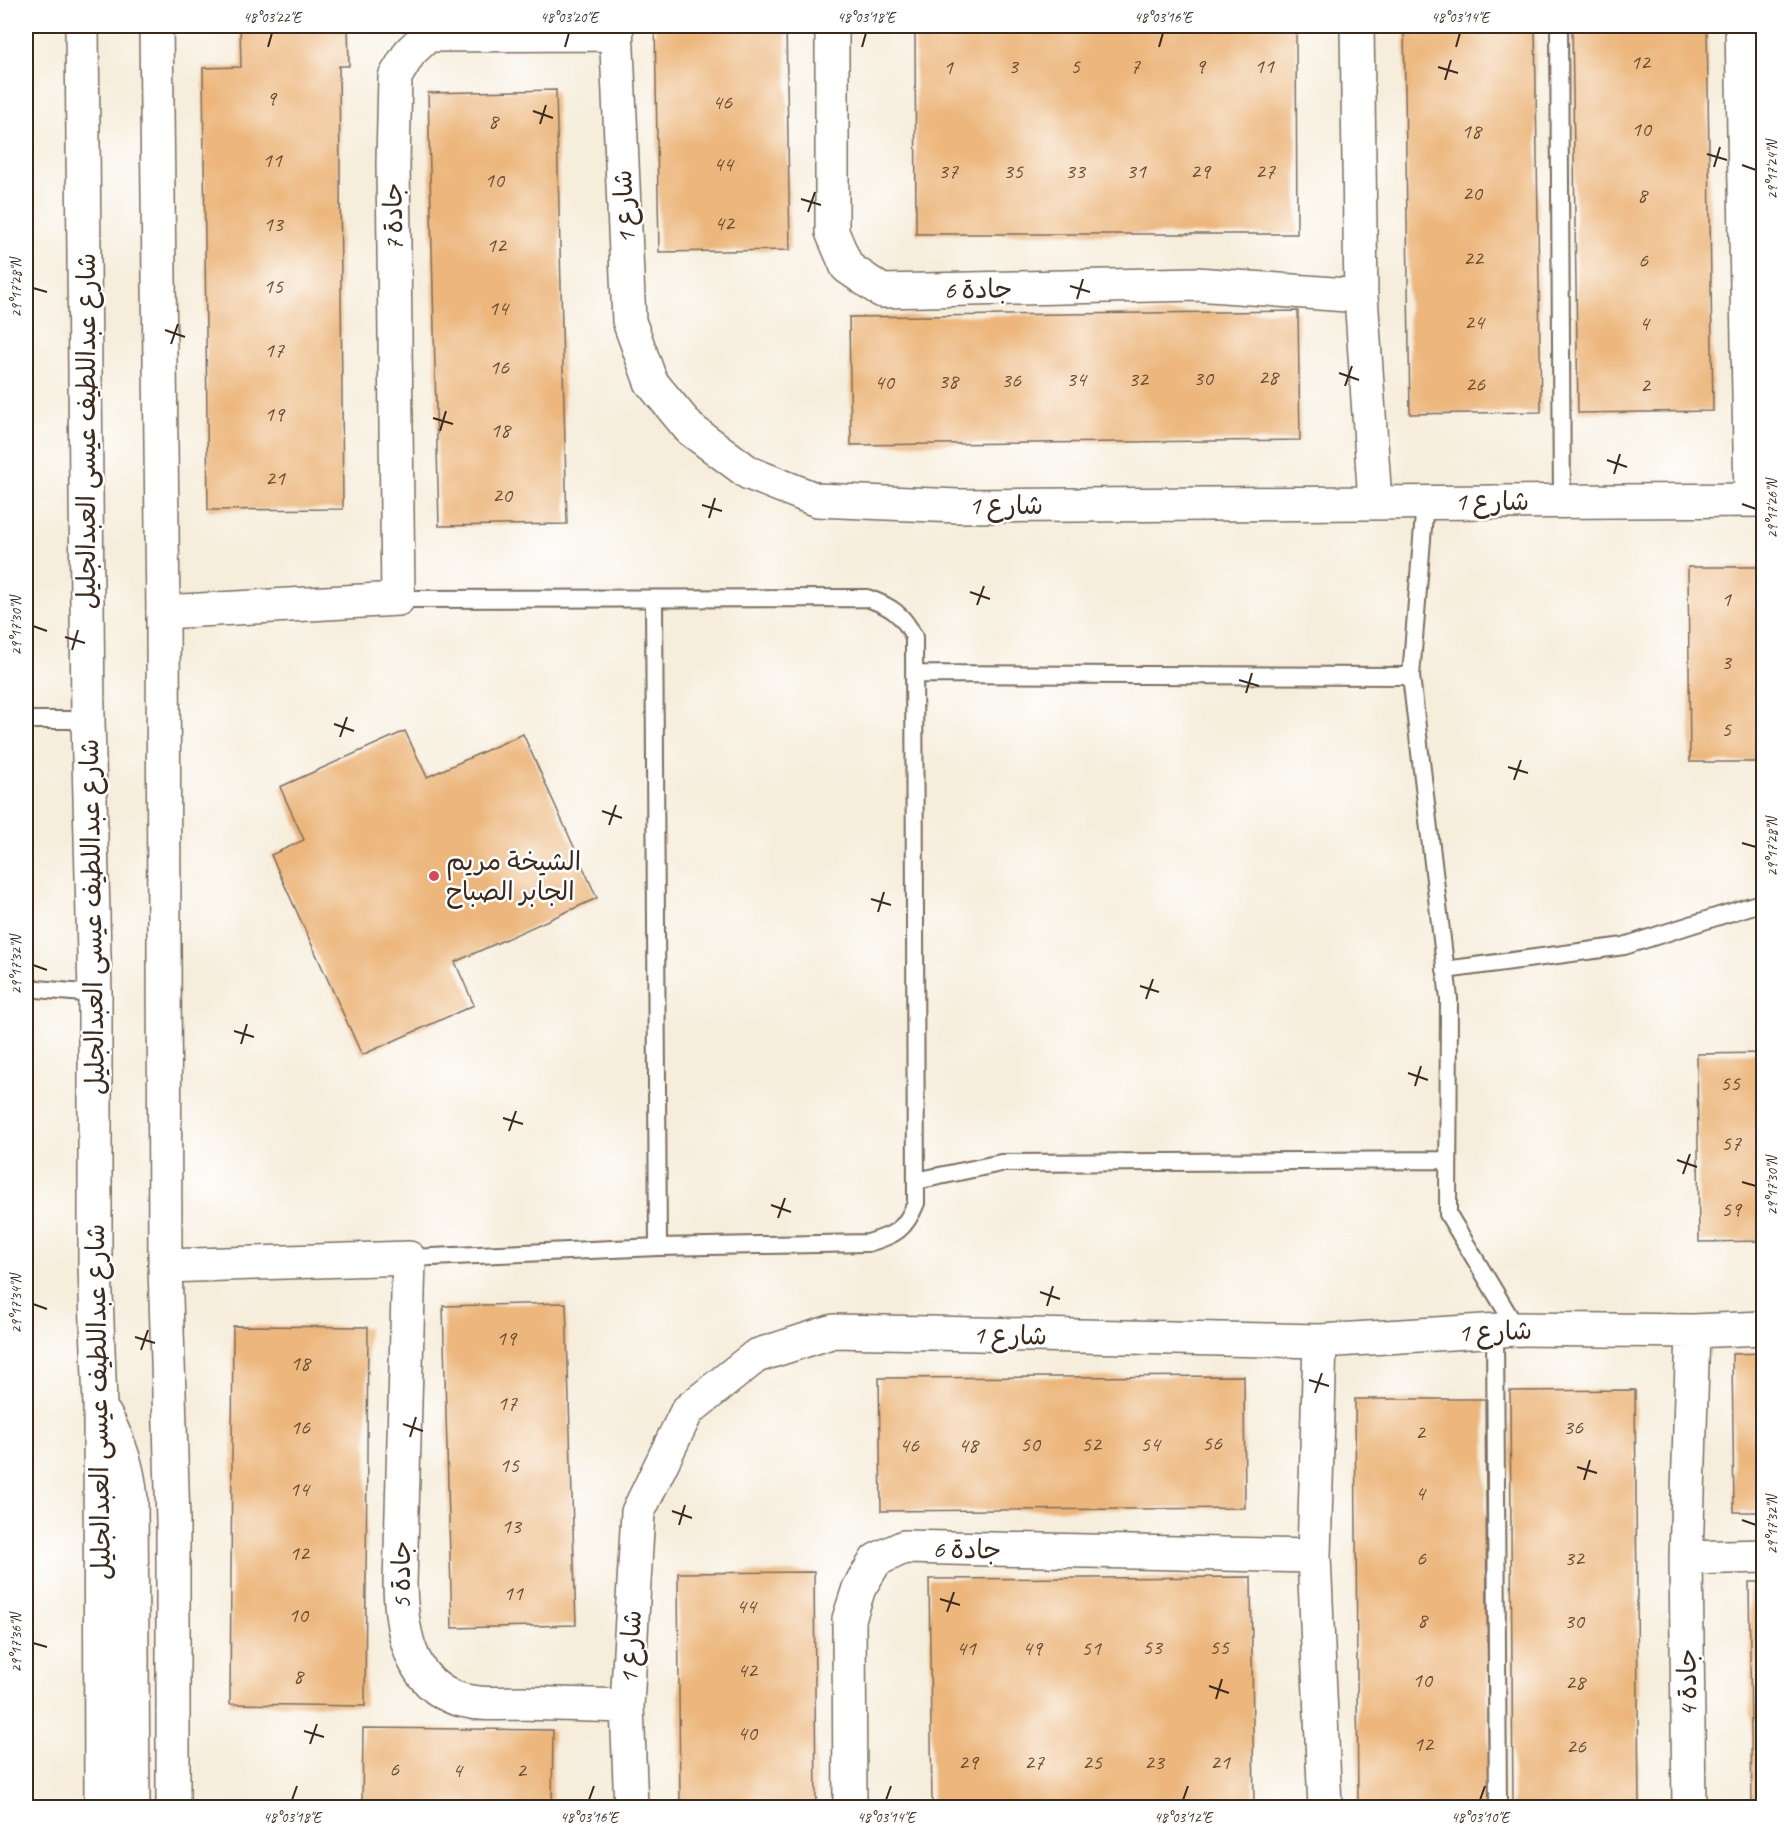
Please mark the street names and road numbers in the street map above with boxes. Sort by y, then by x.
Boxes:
street label: شارع 1 [606,169,644,245]
street label: جادة 7 [376,182,411,252]
street label: شارع عبداللطيف عيسى العبدالجليل [70,253,104,609]
street label: جادة 6 [943,272,1013,307]
street label: شارع 1 [1455,485,1529,519]
street label: شارع 1 [969,489,1043,523]
street label: شارع عبداللطيف عيسى العبدالجليل [73,739,113,1095]
street label: شارع عبداللطيف عيسى العبدالجليل [79,1224,119,1580]
street label: شارع 1 [1457,1314,1533,1350]
street label: شارع 1 [973,1318,1047,1354]
street label: جادة 6 [932,1532,1002,1567]
street label: جادة 5 [385,1541,418,1609]
street label: شارع 1 [612,1609,650,1685]
street label: جادة 4 [1670,1648,1705,1718]

